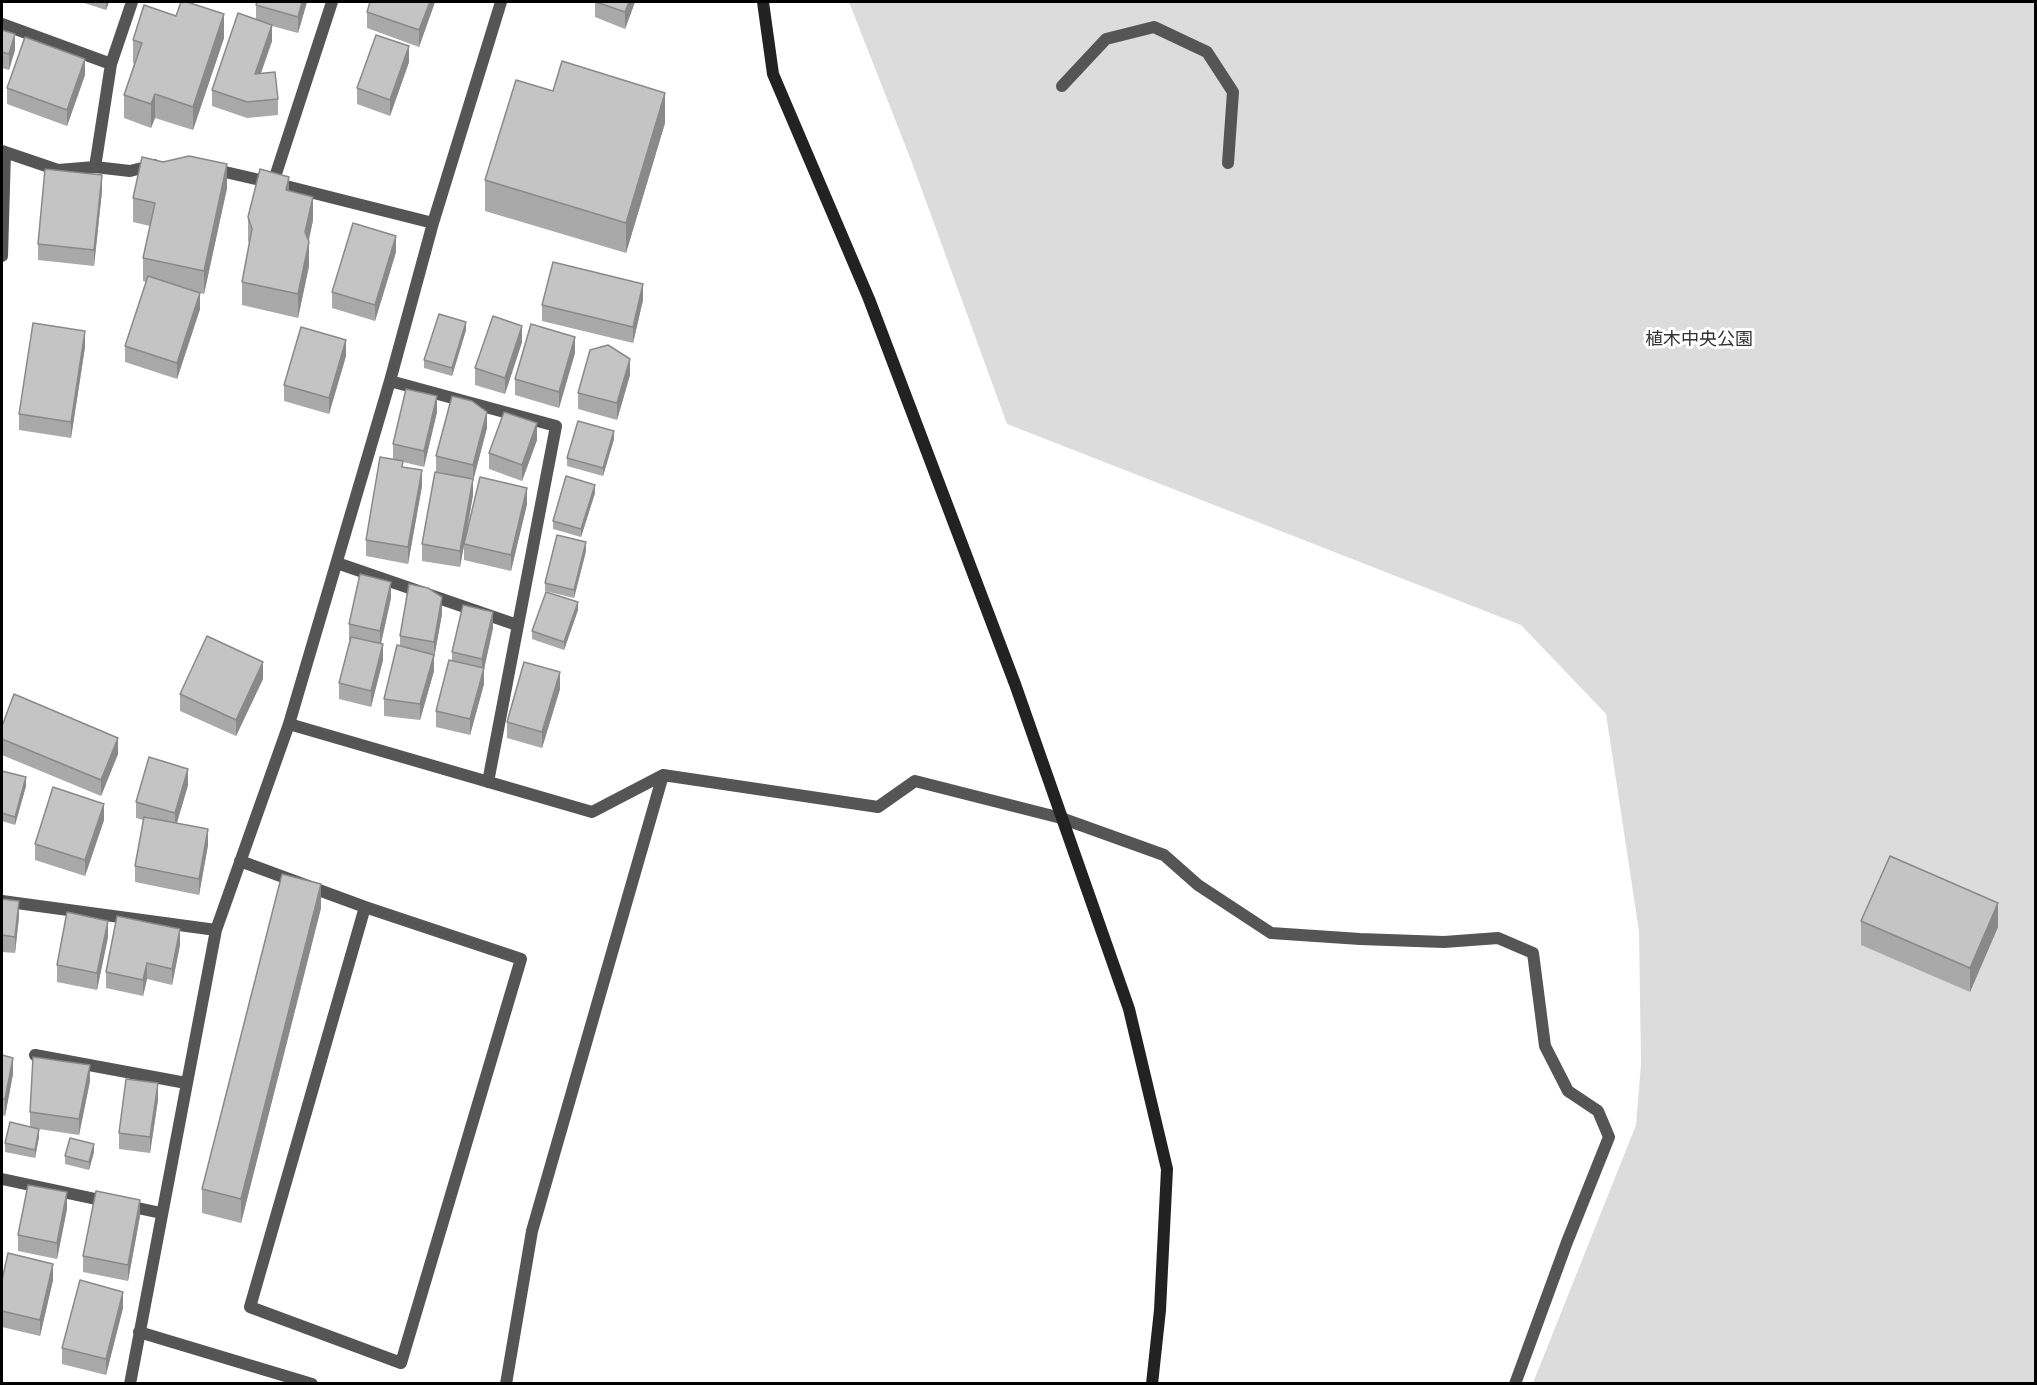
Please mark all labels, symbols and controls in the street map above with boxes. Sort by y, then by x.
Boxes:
park label: 植木中央公園 [1645,328,1753,350]

